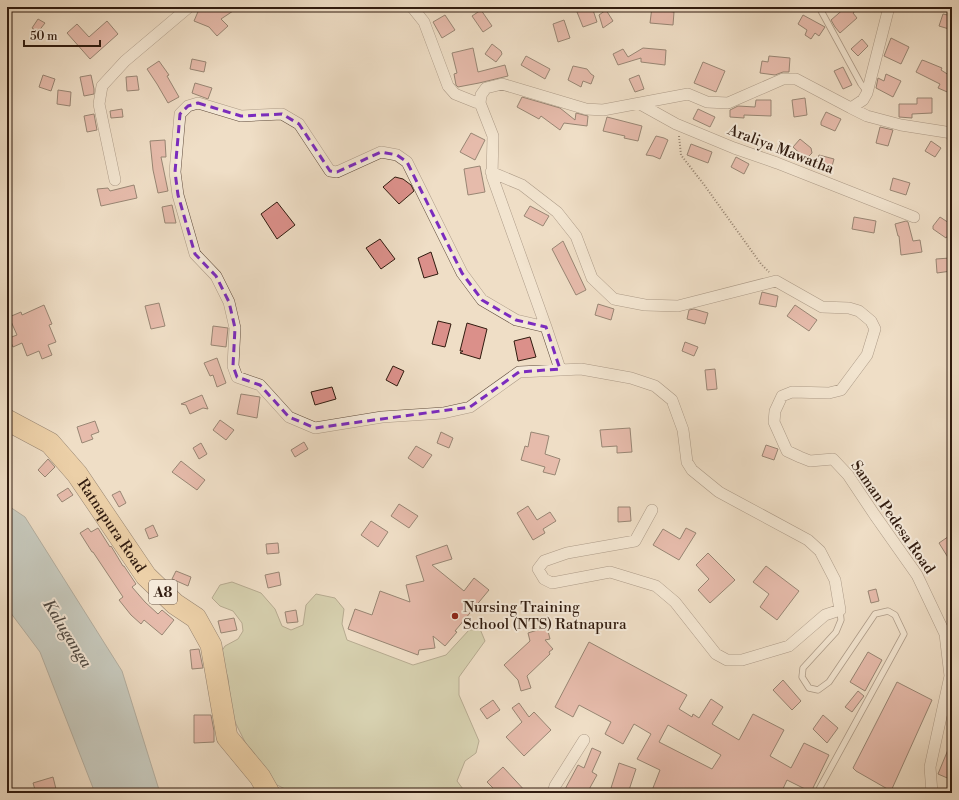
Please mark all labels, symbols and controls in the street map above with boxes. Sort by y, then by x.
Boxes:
scale bar [24,22,100,48]
text: 50 m [30,29,58,44]
street label: Araliya Mawatha [724,120,837,179]
street label: Saman Pedesa Road [846,457,939,578]
street label: Ratnapura Road [73,475,150,577]
road number: A8 [149,580,177,604]
water label: Kaluganga [38,596,96,672]
place label: Nursing Training School (NTS) Ratnapura [463,598,627,634]
marker: Nursing Training School (NTS) Ratnapura [450,611,460,621]

